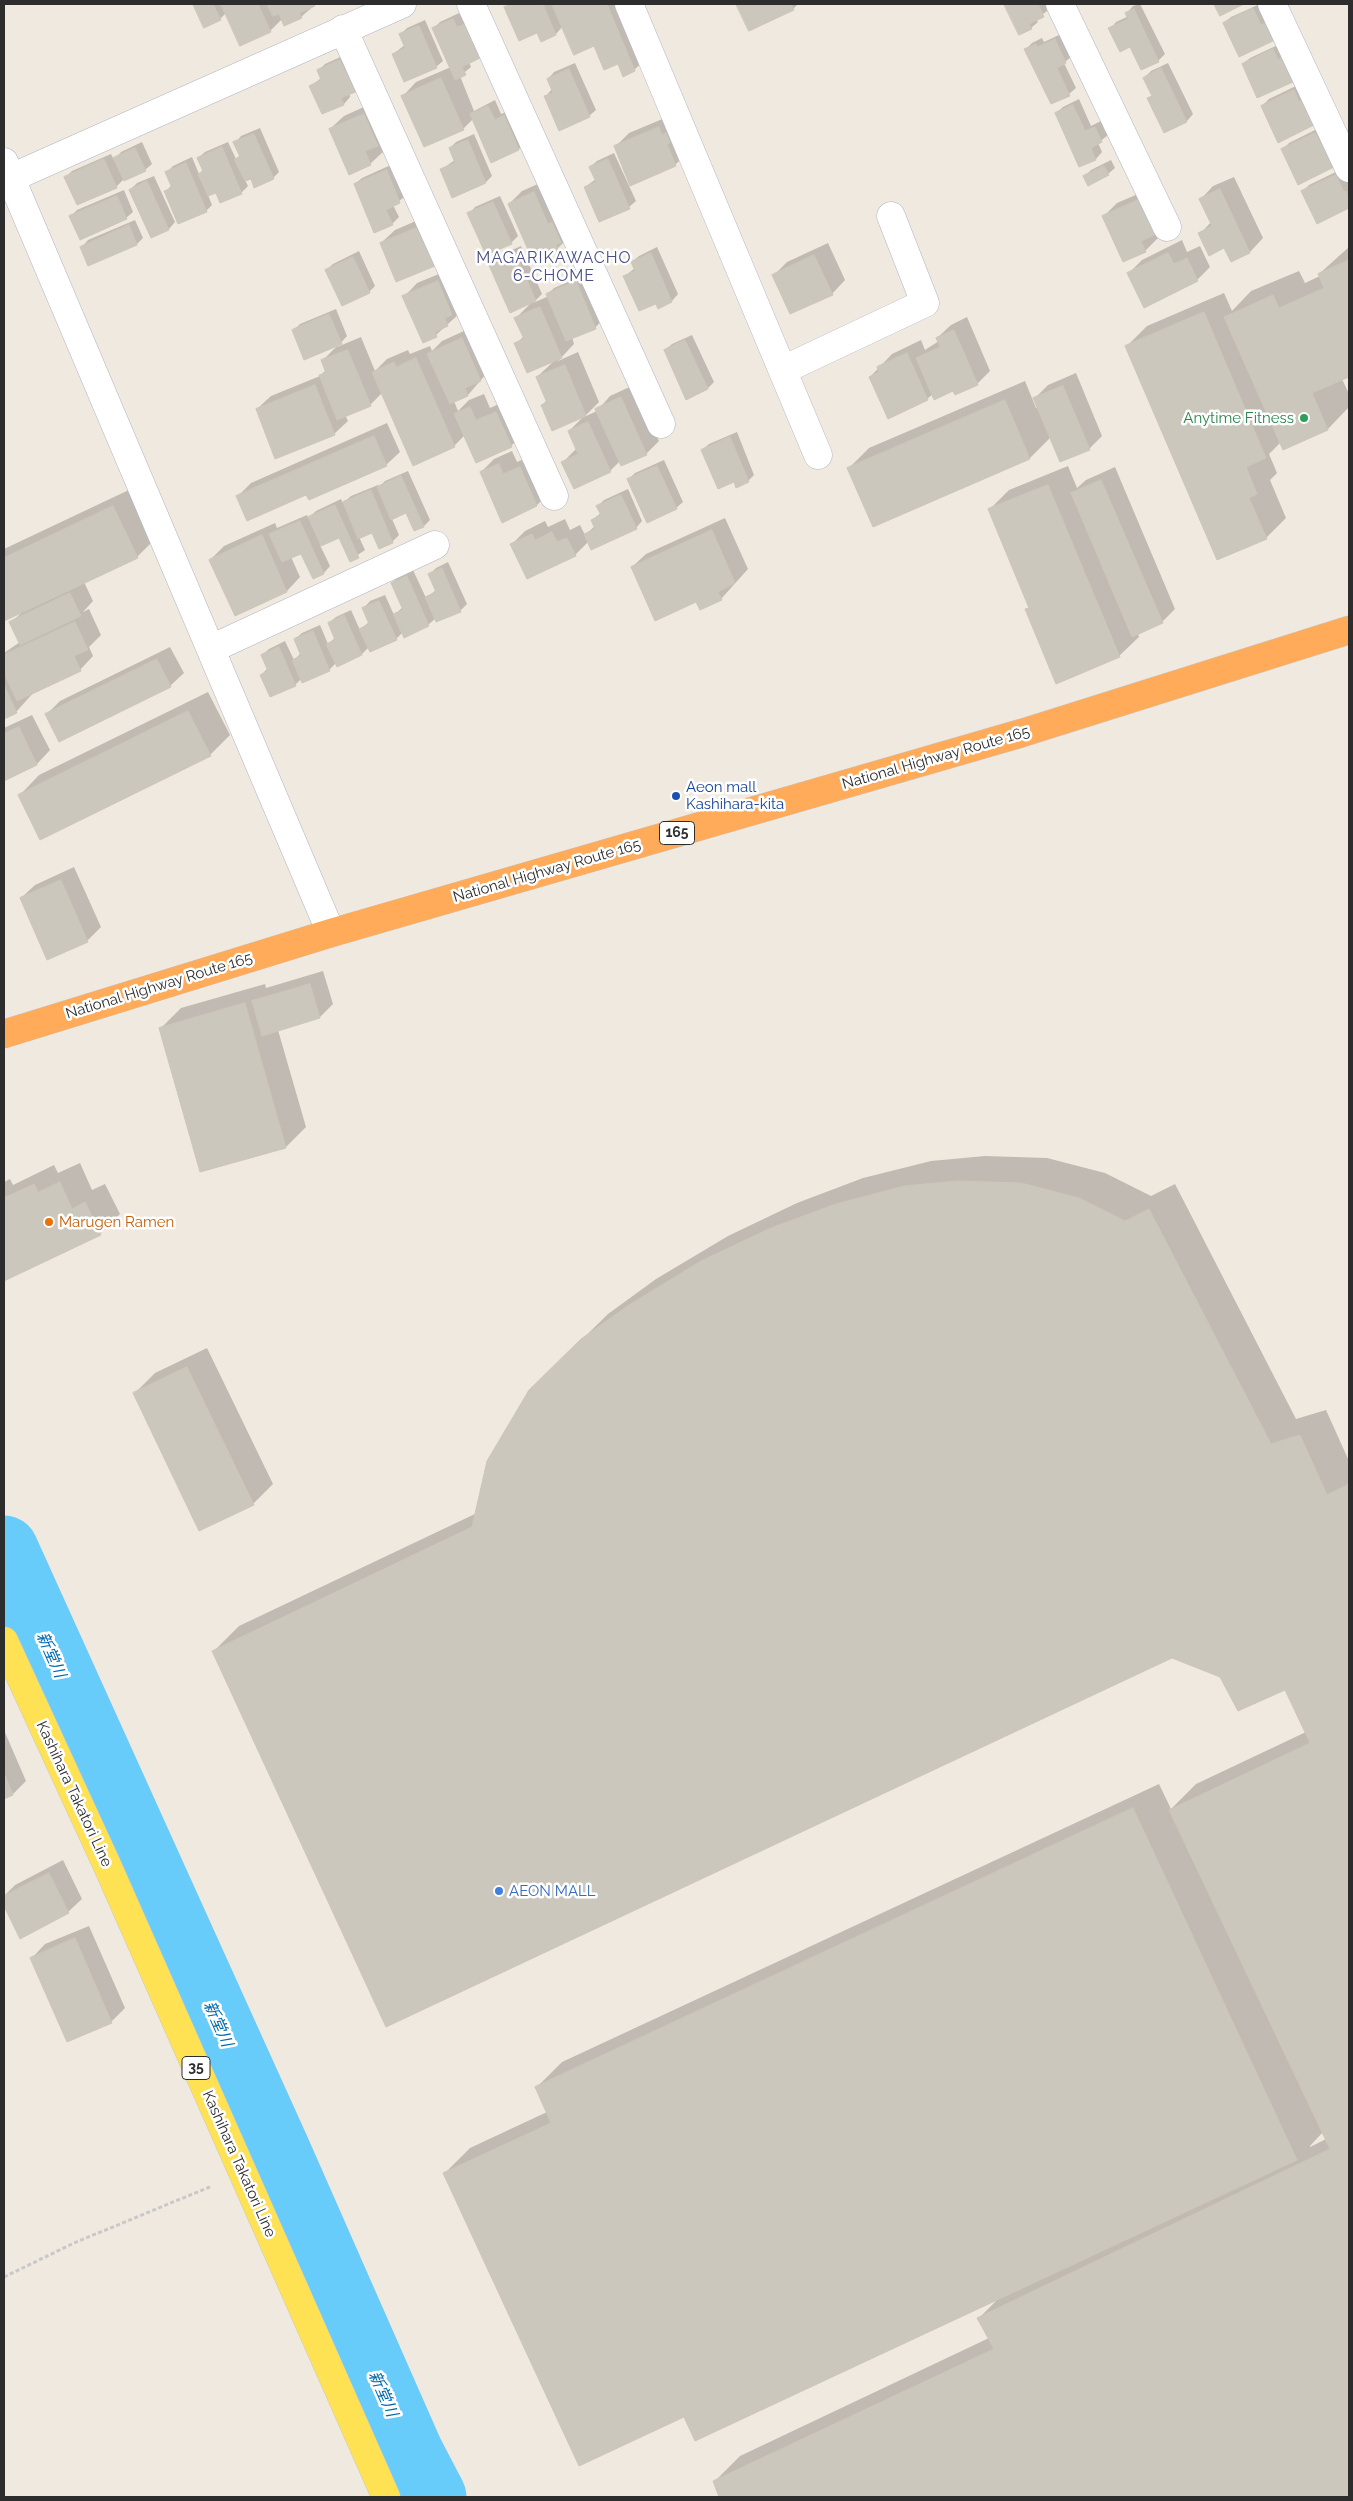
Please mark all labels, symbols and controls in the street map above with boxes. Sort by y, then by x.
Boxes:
district label: MAGARIKAWACHO 6-CHOME [475,248,633,286]
place label: Anytime Fitness [1183,409,1294,427]
marker: Anytime Fitness [1298,412,1310,424]
street label: National Highway Route 165 [840,723,1032,793]
place label: Aeon mall Kashihara-kita [686,778,784,813]
marker: Aeon mall Kashihara-kita [670,790,682,802]
road number: 165 [660,821,694,844]
street label: National Highway Route 165 [451,836,643,906]
street label: National Highway Route 165 [63,949,255,1023]
place label: Marugen Ramen [59,1213,174,1231]
marker: Marugen Ramen [43,1216,55,1228]
water label: 新堂川 [32,1629,70,1681]
street label: Kashihara Takatori Line [32,1718,116,1870]
place label: AEON MALL [509,1882,596,1900]
marker: AEON MALL [493,1885,505,1897]
water label: 新堂川 [199,1998,237,2050]
road number: 35 [182,2056,210,2080]
street label: Kashihara Takatori Line [198,2088,280,2240]
water label: 新堂川 [364,2368,402,2420]

